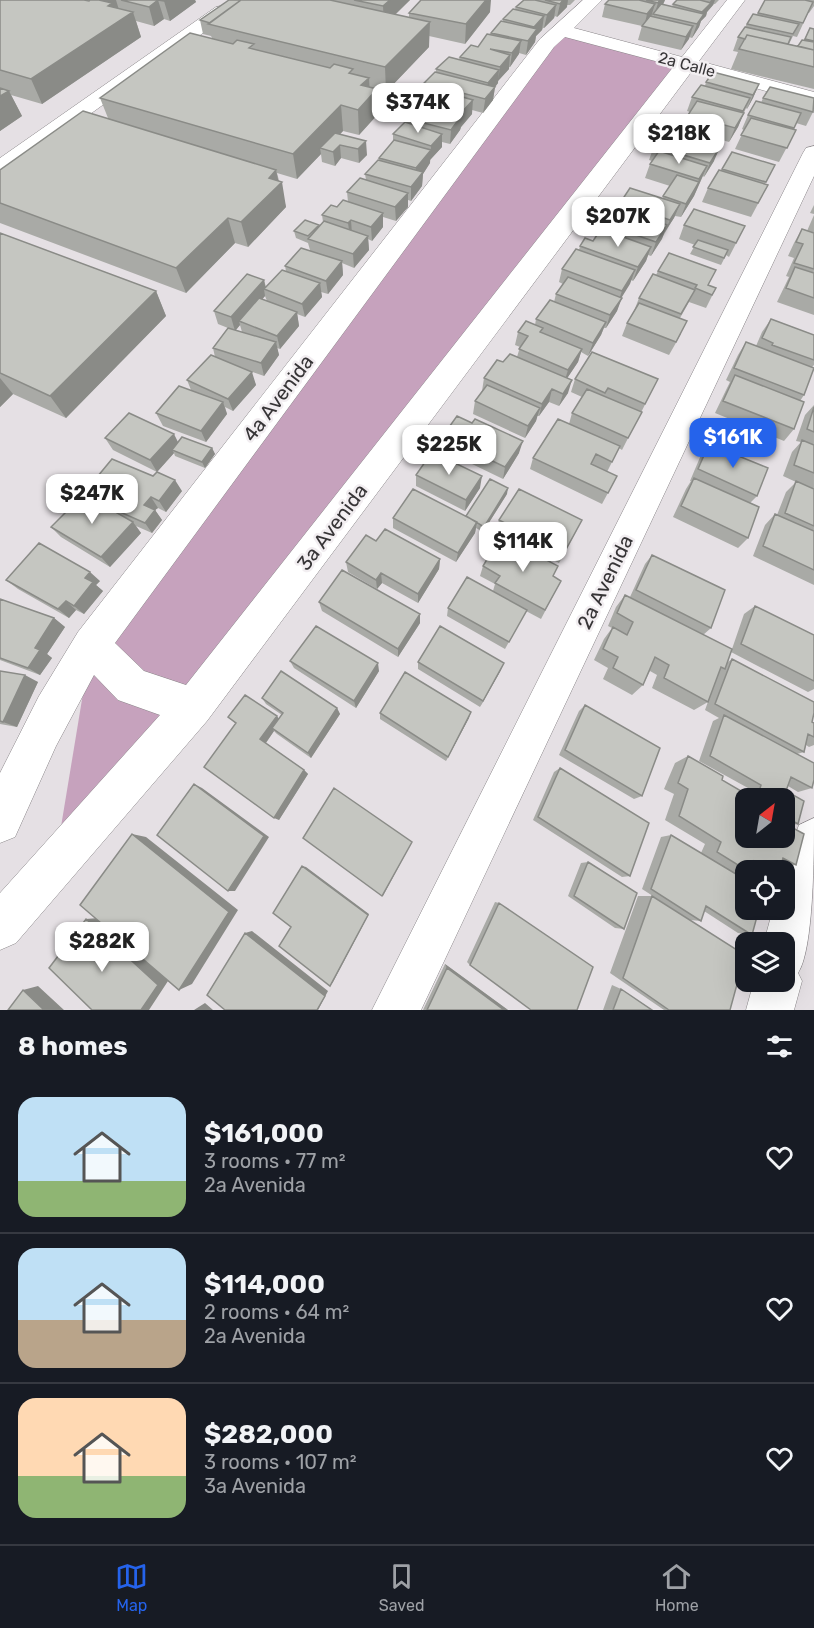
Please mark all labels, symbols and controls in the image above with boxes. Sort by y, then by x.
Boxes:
street label: 2a Calle [656,48,718,81]
pin: $374K [376,83,460,134]
text: $374K [386,90,450,114]
pin: $218K [637,114,721,165]
text: $218K [647,121,711,145]
pin: $207K [576,197,660,248]
text: $207K [586,204,650,228]
street label: 4a Avenida [238,350,318,446]
pin: $161K [691,418,775,469]
pin: $225K [407,425,491,476]
text: $161K [703,425,763,449]
text: $225K [416,432,482,456]
pin: $247K [50,474,134,525]
street label: 3a Avenida [292,479,372,575]
text: $247K [60,481,124,505]
pin: $114K [481,522,565,573]
text: $114K [493,529,553,553]
street label: 2a Avenida [572,531,638,633]
north arrow [735,788,795,848]
map controls [735,788,795,992]
button: locate [735,860,795,920]
pin: $282K [60,922,144,973]
text: $282K [69,929,135,953]
button: layers [735,932,795,992]
icon: filters [763,1030,796,1063]
text: 8 homes [18,1031,128,1062]
text: $161,000 [204,1118,324,1149]
icon: home [66,1121,138,1193]
icon: heart [763,1141,796,1174]
text: 3 rooms · 77 m² [204,1149,346,1173]
text: 2a Avenida [204,1173,306,1197]
text: $114,000 [204,1269,325,1300]
icon: home [66,1272,138,1344]
icon: heart [763,1292,796,1325]
text: 2 rooms · 64 m² [204,1300,349,1324]
text: 2a Avenida [204,1324,306,1348]
text: $282,000 [204,1419,333,1450]
icon: home [66,1422,138,1494]
icon: heart [763,1442,796,1475]
text: 3 rooms · 107 m² [204,1450,357,1474]
text: 3a Avenida [204,1474,306,1498]
tab: Map [115,1560,148,1615]
tab: Saved [379,1560,424,1615]
tab: Home [655,1560,699,1615]

